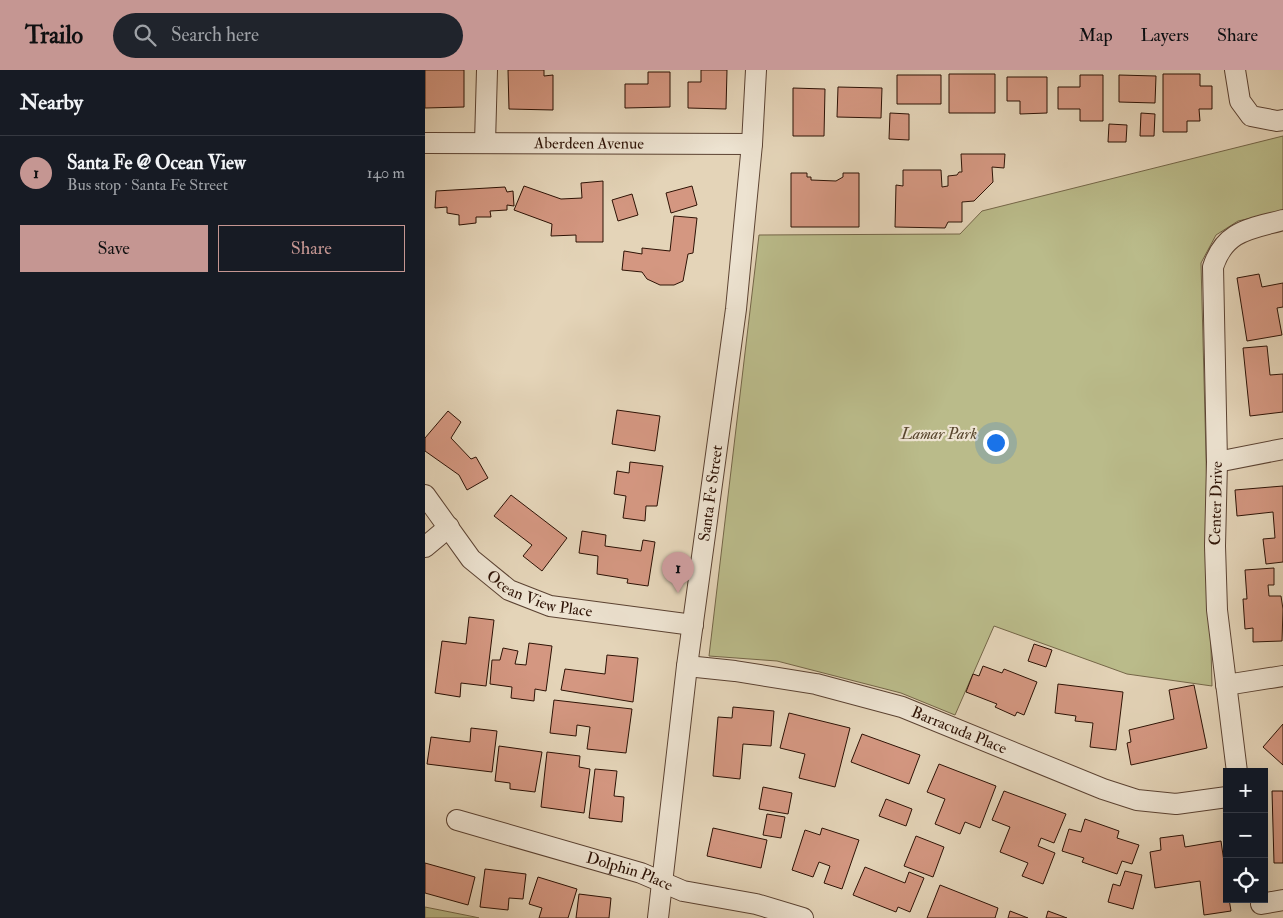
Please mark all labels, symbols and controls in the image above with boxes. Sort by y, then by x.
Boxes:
search box [113,13,463,58]
text: Trailo [25,20,83,51]
icon: search [131,21,159,49]
text: Search here [171,23,259,47]
text: Map [1079,24,1113,47]
text: Layers [1141,24,1189,47]
text: Share [1217,24,1258,47]
text: Nearby [20,89,83,116]
street label: Aberdeen Avenue [533,133,644,154]
text: Santa Fe @ Ocean View [67,151,246,175]
text: 1 [33,163,39,183]
text: 140 m [367,163,405,183]
text: Bus stop · Santa Fe Street [67,175,228,195]
button: Save [20,225,208,272]
button: Share [218,225,405,272]
park label: Lamar Park [900,424,977,444]
your location [983,430,1009,456]
street label: Santa Fe Street [694,444,727,543]
street label: Center Drive [1205,461,1227,546]
pin: 1 [662,552,694,593]
street label: Ocean View Place [482,566,594,622]
street label: Barracuda Place [908,702,1010,759]
map controls [1223,768,1268,903]
button: + [1223,768,1268,813]
button: − [1223,813,1268,858]
street label: Dolphin Place [584,848,676,896]
button: locate [1223,858,1268,903]

